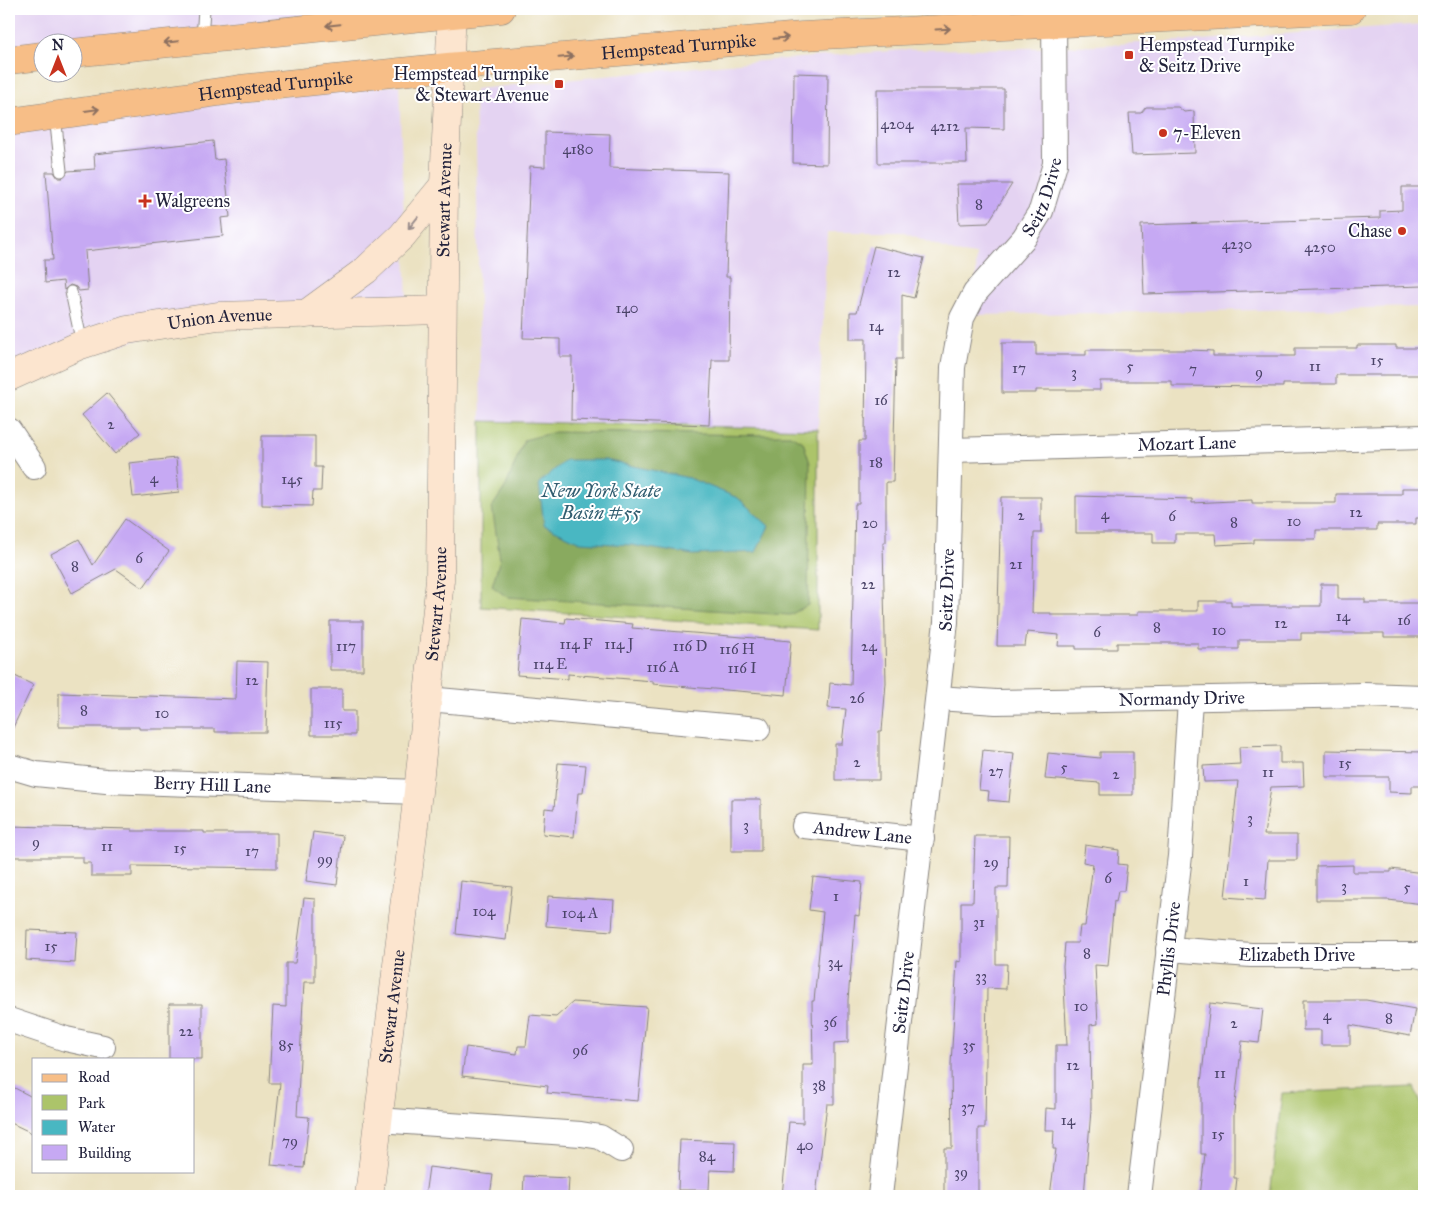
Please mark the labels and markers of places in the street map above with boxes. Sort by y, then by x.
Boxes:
place label: Hempstead Turnpike & Seitz Drive [1139,34,1295,77]
marker: Hempstead Turnpike & Seitz Drive [1123,49,1135,61]
place label: Hempstead Turnpike & Stewart Avenue [393,63,549,106]
marker: Hempstead Turnpike & Stewart Avenue [553,78,565,90]
place label: 7-Eleven [1173,122,1241,144]
marker: 7-Eleven [1157,127,1169,139]
place label: Walgreens [155,190,230,213]
marker: Walgreens [139,195,151,207]
place label: Chase [1348,220,1392,242]
marker: Chase [1396,225,1408,237]

